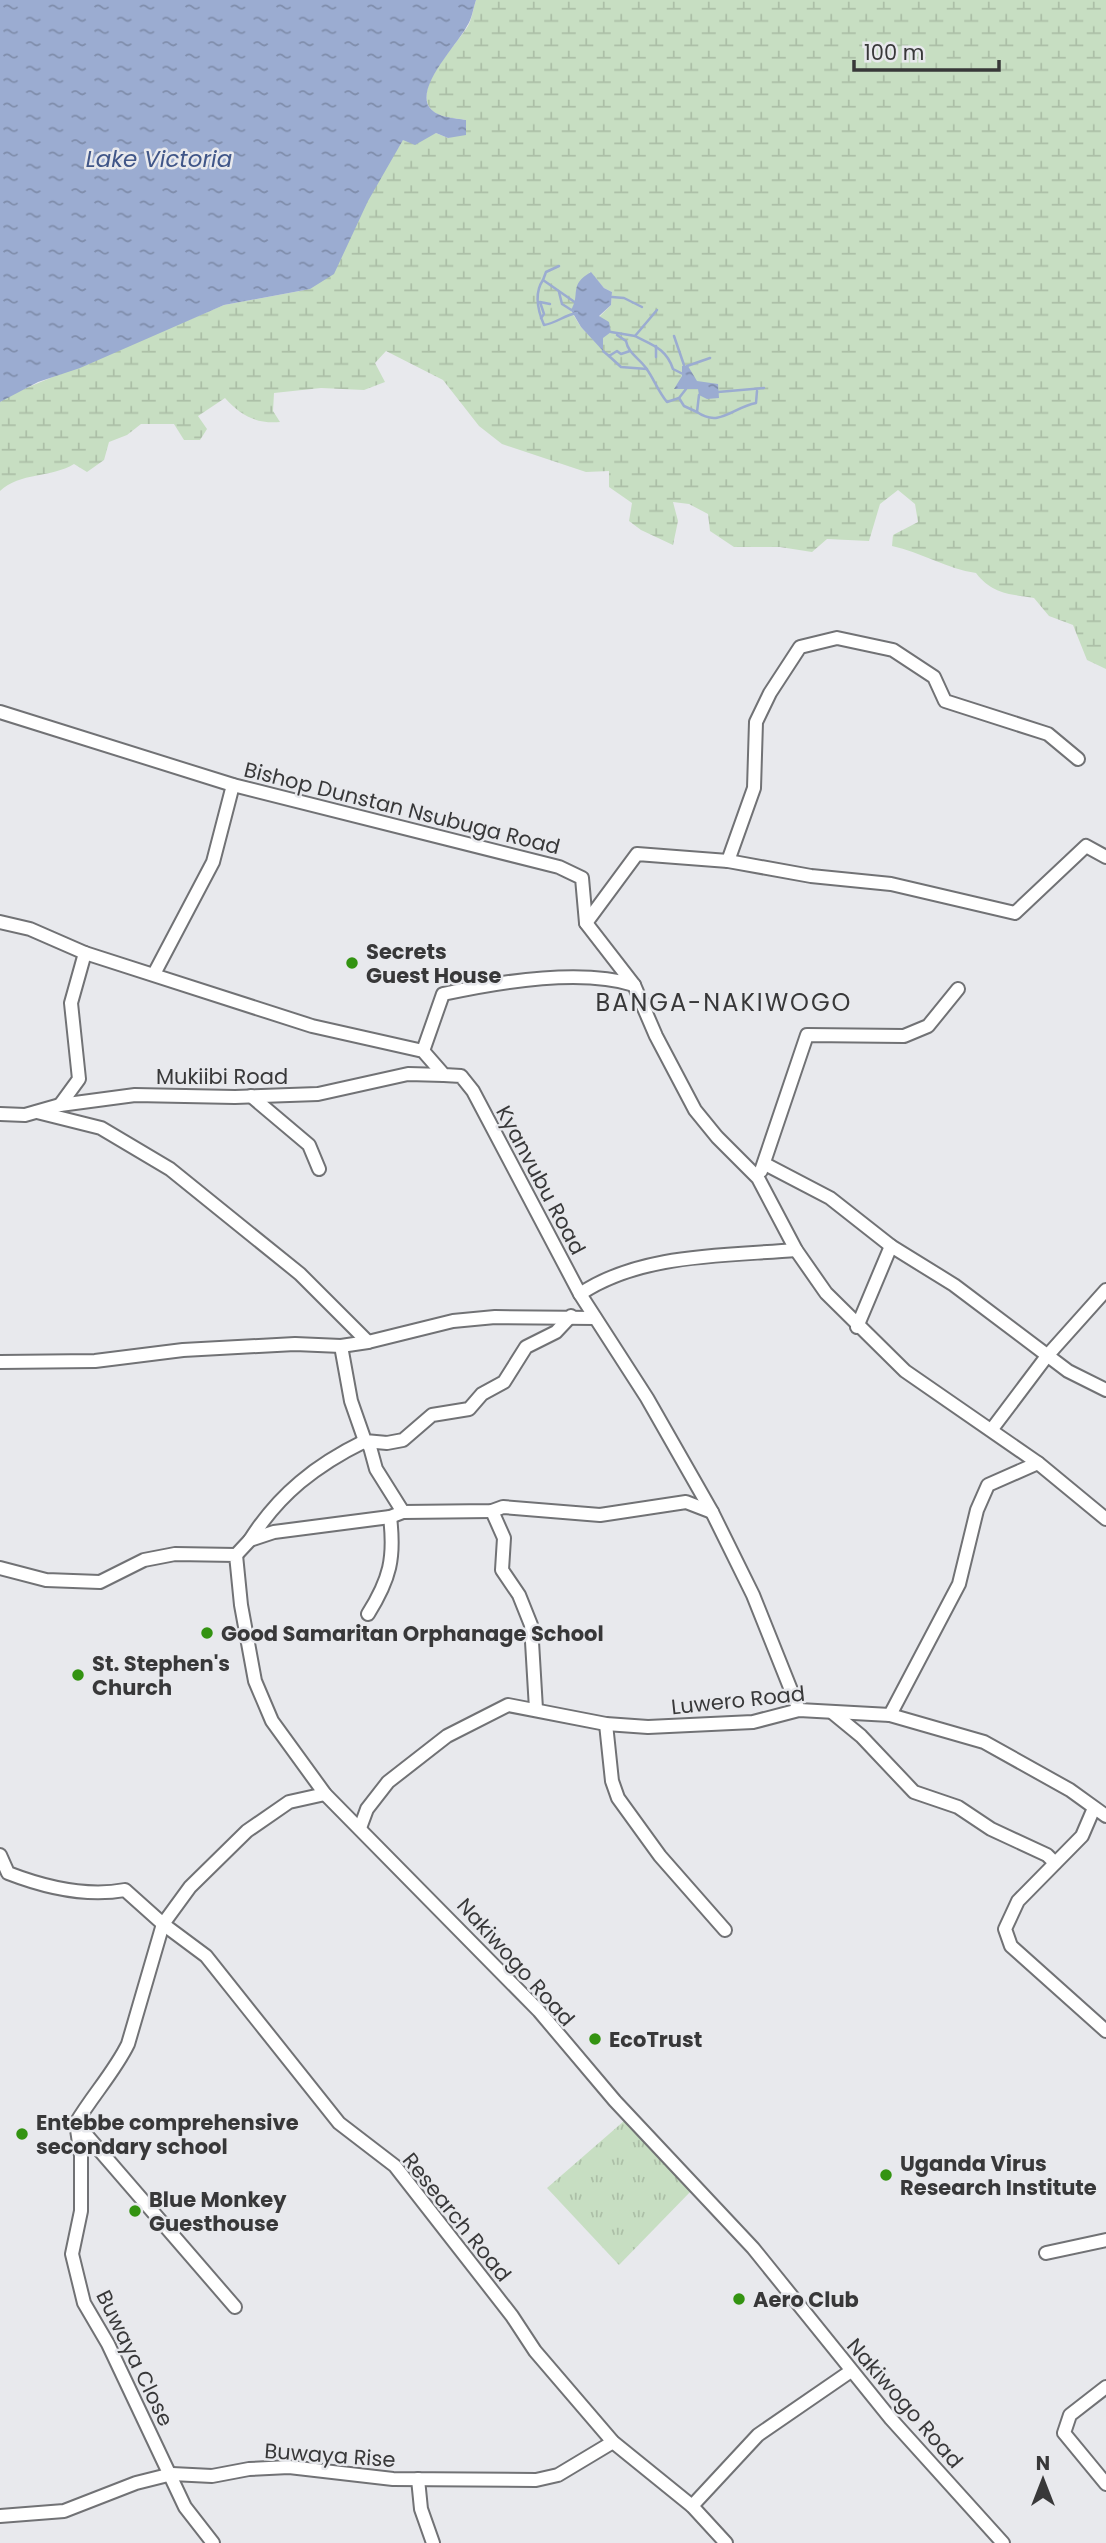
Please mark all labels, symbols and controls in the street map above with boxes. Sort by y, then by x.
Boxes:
scale bar [854,28,999,72]
text: 100 m [864,38,924,67]
water label: Lake Victoria [86,143,232,175]
street label: Bishop Dunstan Nsubuga Road [241,755,563,861]
place label: Secrets Guest House [366,937,501,990]
marker: Secrets Guest House [344,955,360,971]
district label: BANGA-NAKIWOGO [596,986,852,1019]
street label: Mukiibi Road [156,1062,288,1091]
street label: Kyanvubu Road [489,1100,593,1260]
place label: Good Samaritan Orphanage School [221,1619,604,1648]
marker: Good Samaritan Orphanage School [199,1625,215,1641]
place label: St. Stephen's Church [92,1649,230,1702]
marker: St. Stephen's Church [70,1667,86,1683]
street label: Luwero Road [670,1679,806,1721]
street label: Nakiwogo Road [451,1892,581,2032]
place label: EcoTrust [609,2025,702,2054]
marker: EcoTrust [587,2031,603,2047]
place label: Entebbe comprehensive secondary school [36,2108,299,2161]
marker: Entebbe comprehensive secondary school [14,2126,30,2142]
street label: Research Road [396,2146,518,2288]
place label: Uganda Virus Research Institute [900,2149,1097,2202]
marker: Uganda Virus Research Institute [878,2167,894,2183]
place label: Blue Monkey Guesthouse [149,2185,287,2238]
marker: Blue Monkey Guesthouse [127,2203,143,2219]
street label: Buwaya Close [89,2285,181,2431]
place label: Aero Club [753,2285,859,2314]
marker: Aero Club [731,2291,747,2307]
street label: Nakiwogo Road [840,2332,970,2474]
street label: Buwaya Rise [264,2436,396,2474]
north arrow [1008,2445,1078,2515]
text: N [1036,2450,1050,2477]

